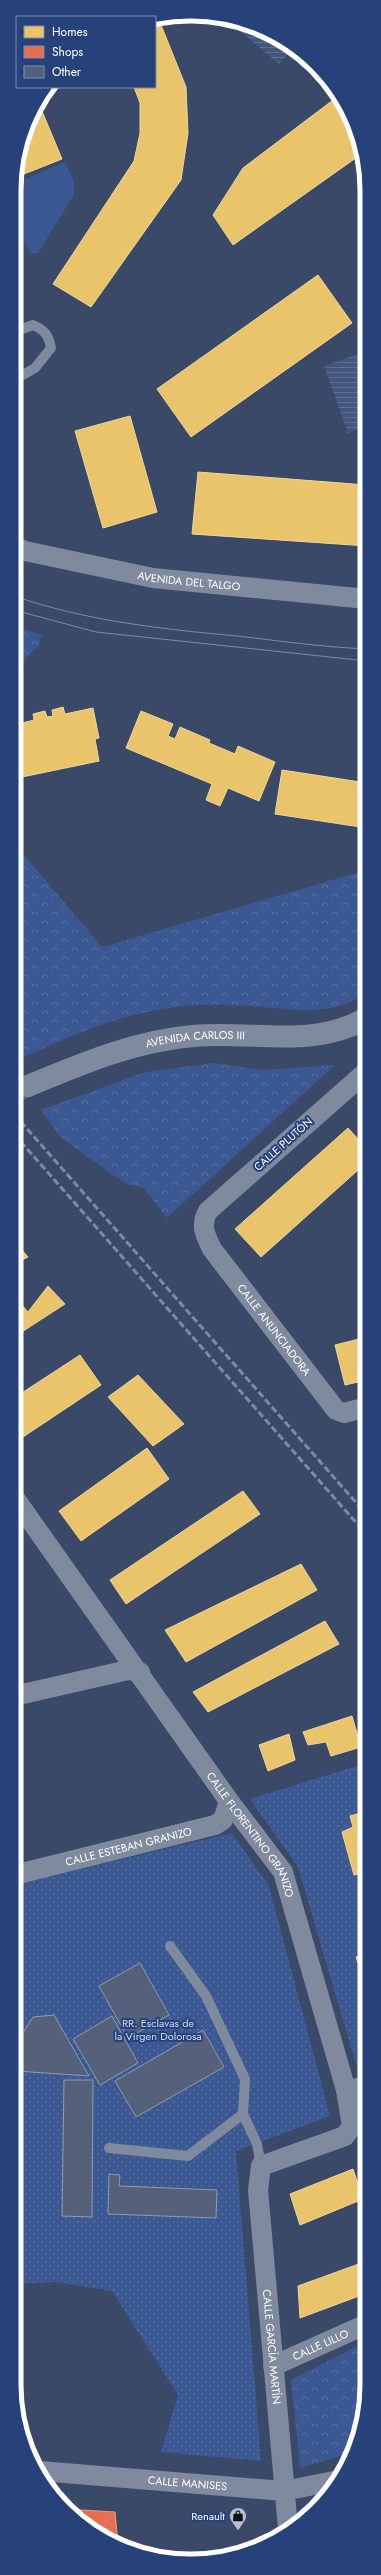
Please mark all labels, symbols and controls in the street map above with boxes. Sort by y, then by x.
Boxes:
legend [16,16,156,88]
text: Homes [52,23,88,41]
text: Shops [52,43,83,61]
text: Other [52,63,82,81]
street label: AVENIDA DEL TALGO [136,567,241,595]
street label: AVENIDA CARLOS III [144,1027,245,1052]
street label: CALLE PLUTÓN [250,1113,316,1175]
street label: CALLE ANUNCIADORA [234,1280,315,1380]
street label: CALLE FLORENTINO GRANIZO [203,1769,298,1900]
street label: CALLE ESTEBAN GRANIZO [64,1823,194,1870]
park label: RR. Esclavas de la Virgen Dolorosa [114,2015,202,2044]
street label: CALLE GARCÍA MARTÍN [259,2289,285,2405]
street label: CALLE LILLO [290,2325,351,2364]
street label: CALLE MANISES [147,2472,228,2494]
shop icon: Renault [228,2506,248,2531]
place label: Renault [191,2508,225,2524]

